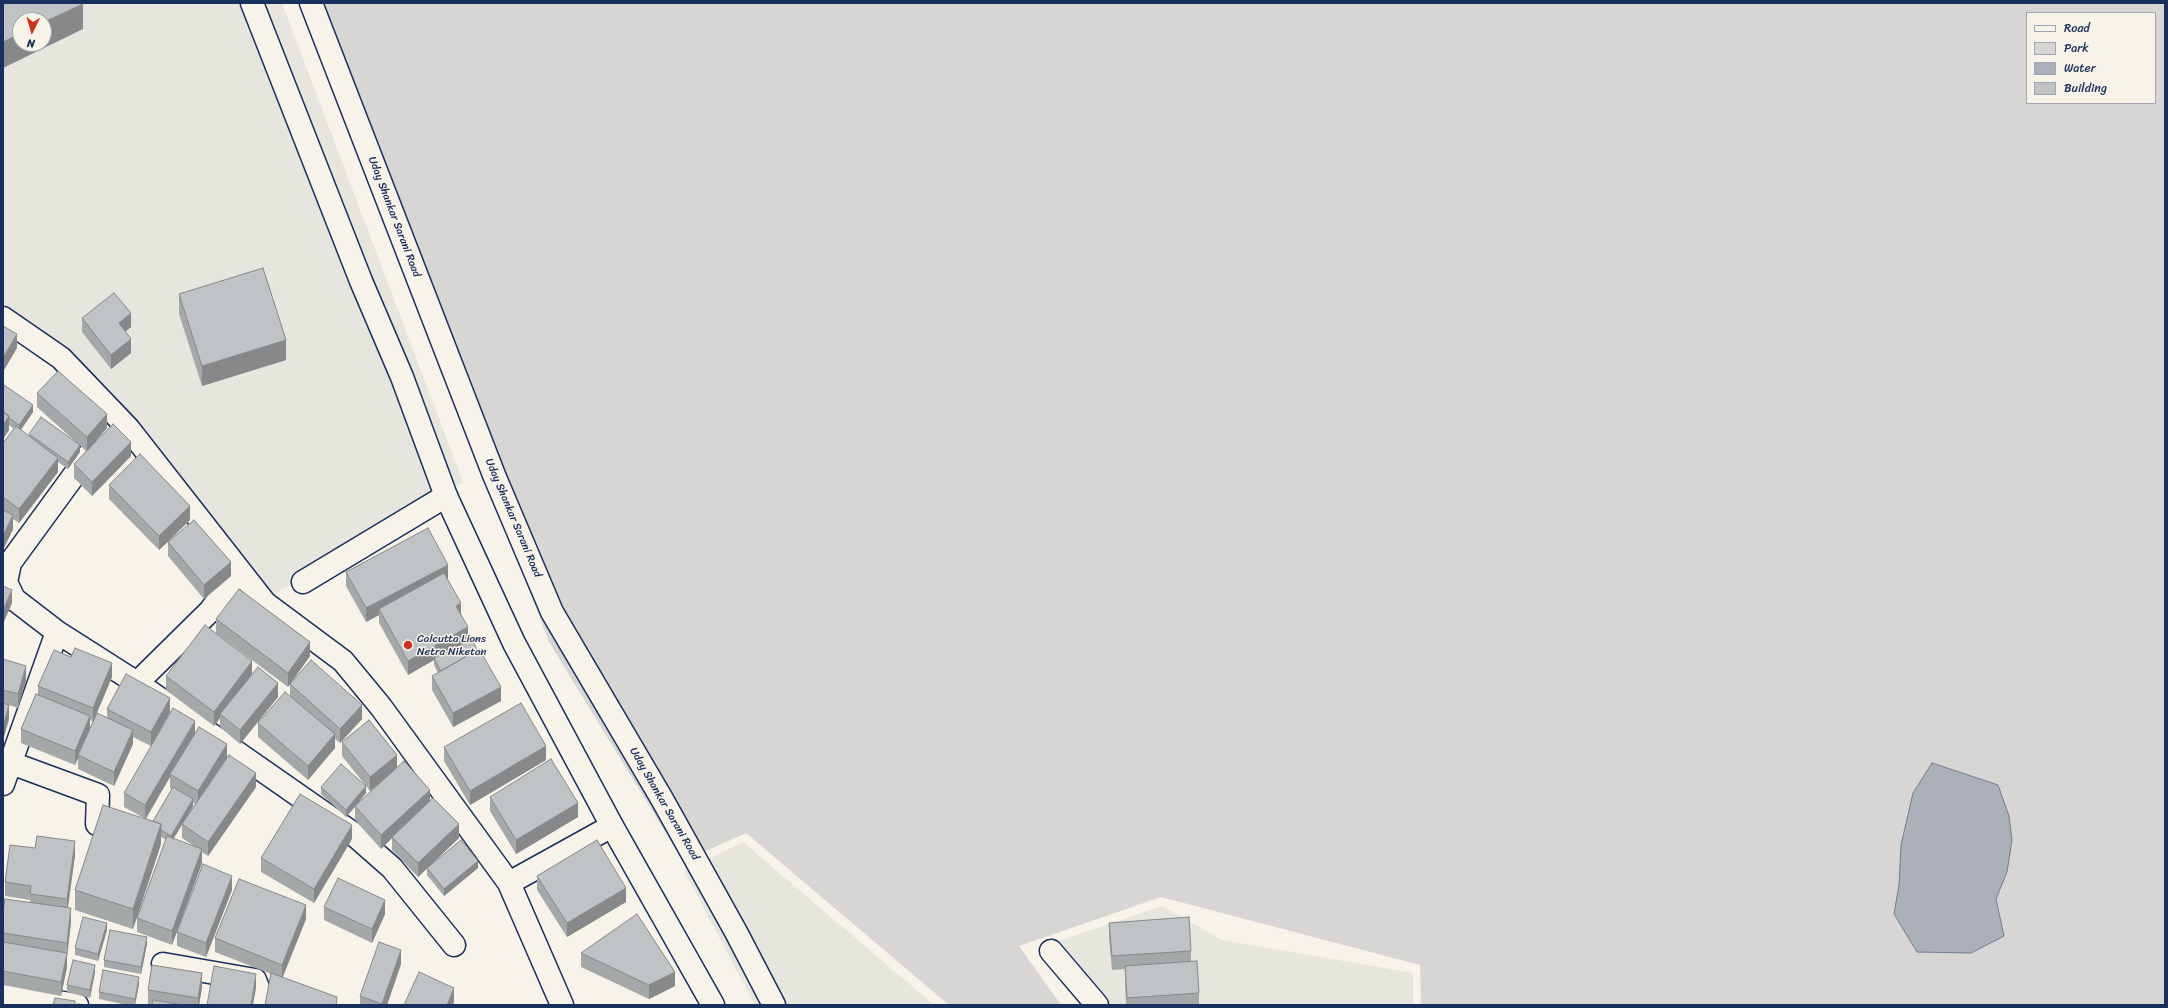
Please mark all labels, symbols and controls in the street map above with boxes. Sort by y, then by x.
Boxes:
north arrow [12,12,52,52]
legend [2026,12,2156,104]
text: Road [2064,17,2090,39]
text: N [26,34,36,53]
text: Park [2064,37,2089,59]
text: Water [2064,57,2096,79]
text: Building [2064,77,2107,99]
street label: Uday Shankar Sarani Road [365,155,423,279]
street label: Uday Shankar Sarani Road [482,457,544,579]
place label: Calcutta Lions Netra Niketan [417,632,486,658]
marker: Calcutta Lions Netra Niketan [402,639,414,651]
street label: Uday Shankar Sarani Road [626,745,702,863]

